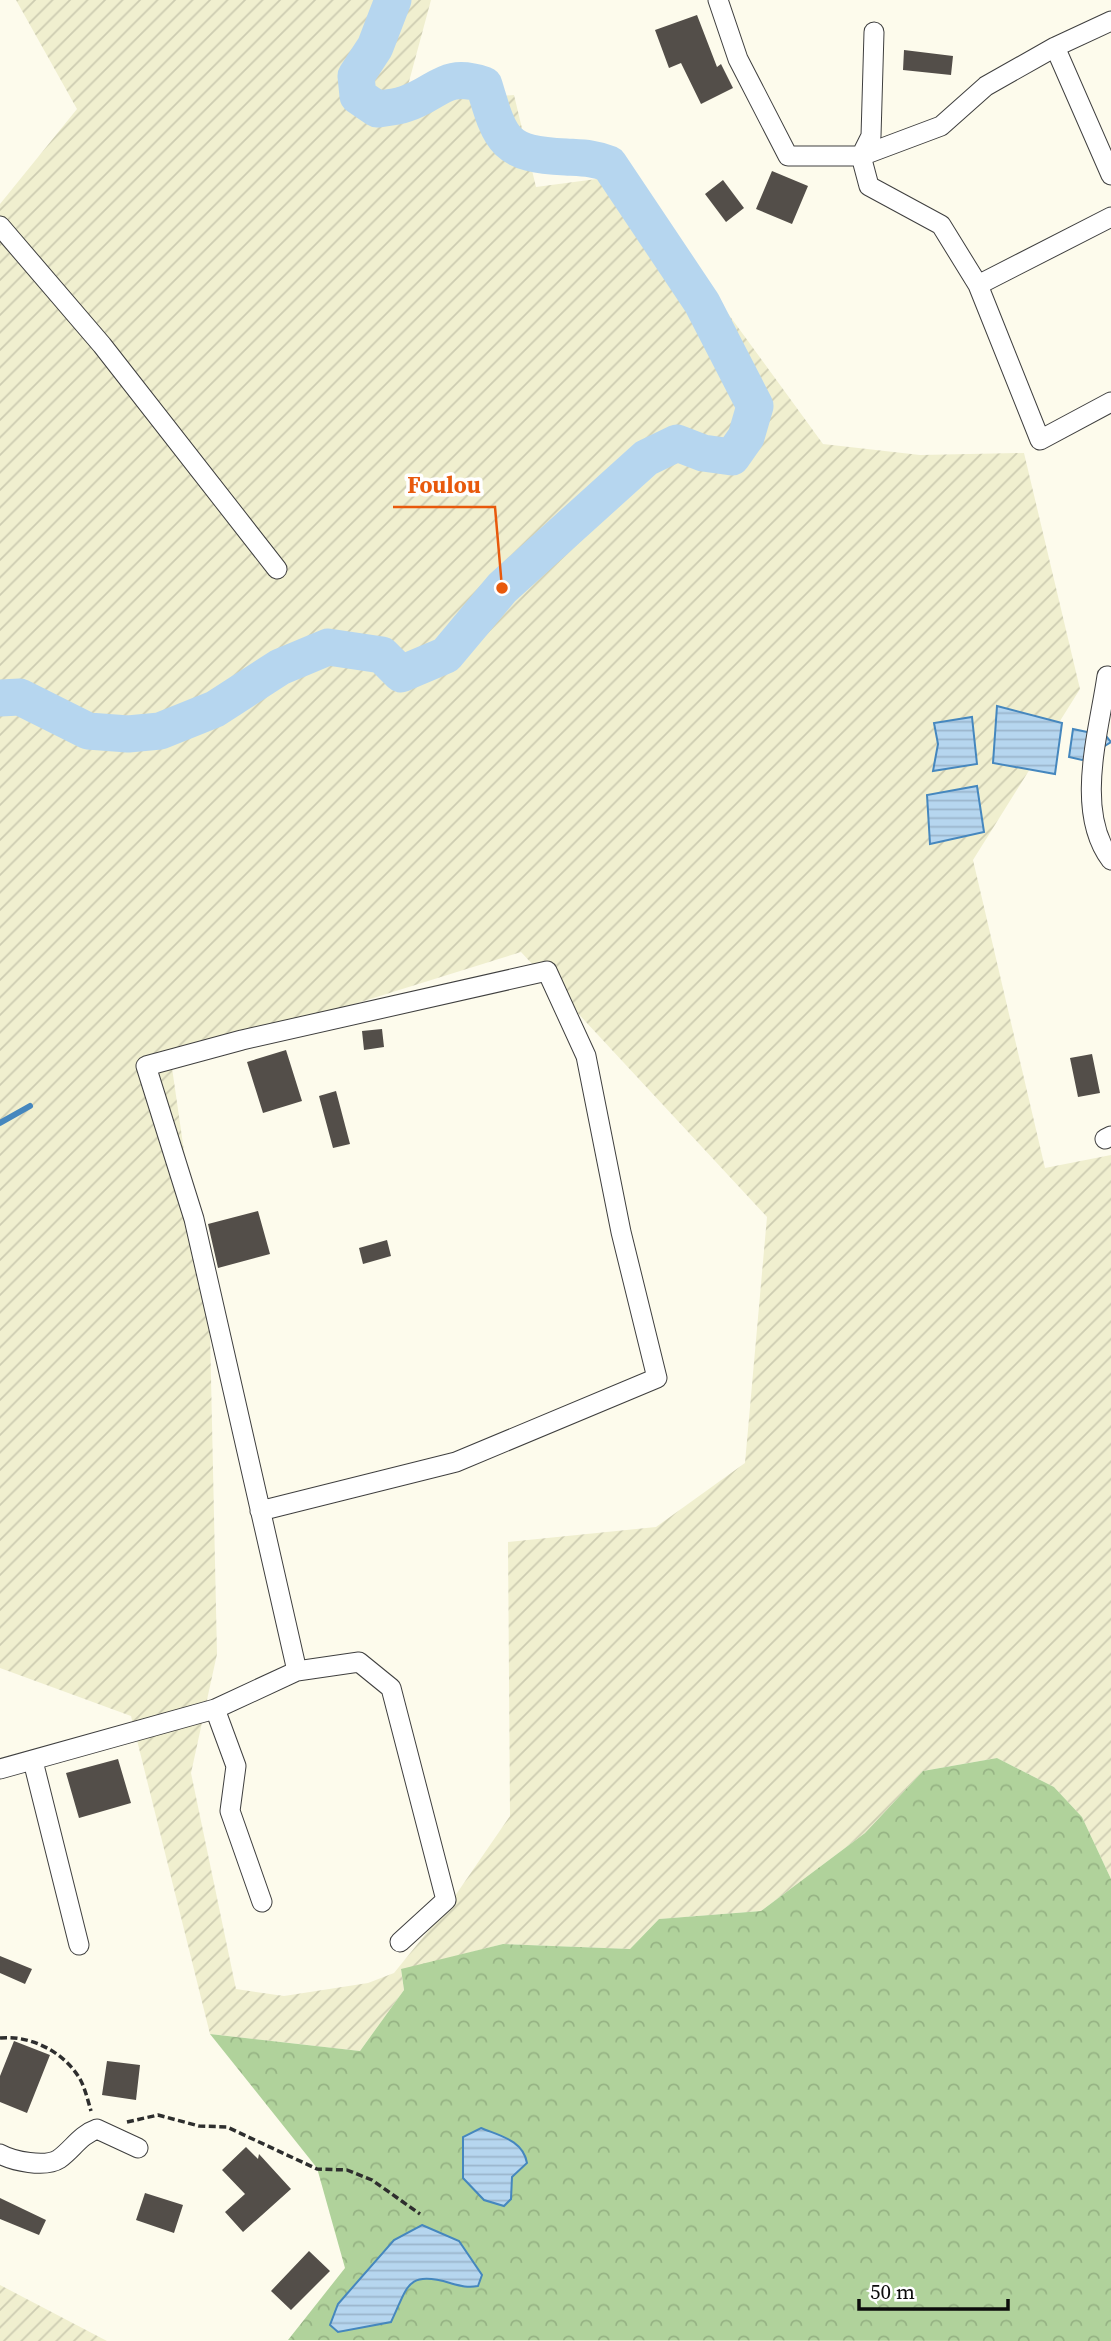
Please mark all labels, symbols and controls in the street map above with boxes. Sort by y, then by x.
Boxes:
callout: Foulou [393,463,495,507]
text: Foulou [407,469,481,501]
scale bar [859,2268,1008,2312]
text: 50 m [870,2277,915,2306]

